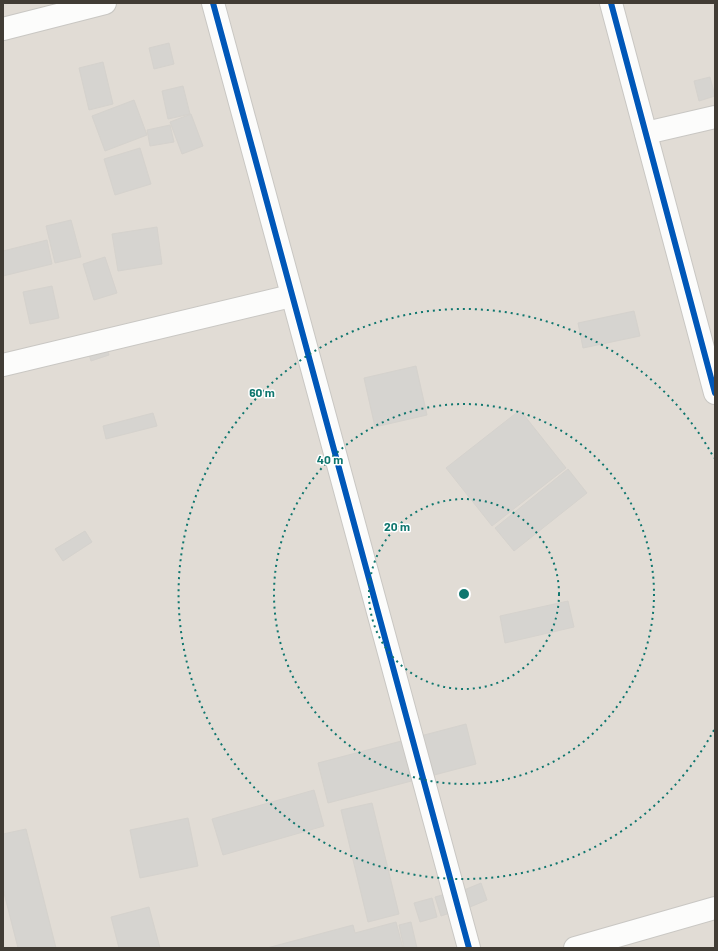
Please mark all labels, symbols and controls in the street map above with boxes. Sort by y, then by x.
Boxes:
text: 60 m [249,385,275,399]
text: 40 m [317,452,343,466]
text: 20 m [384,519,410,533]
centre of rings [457,587,471,601]

